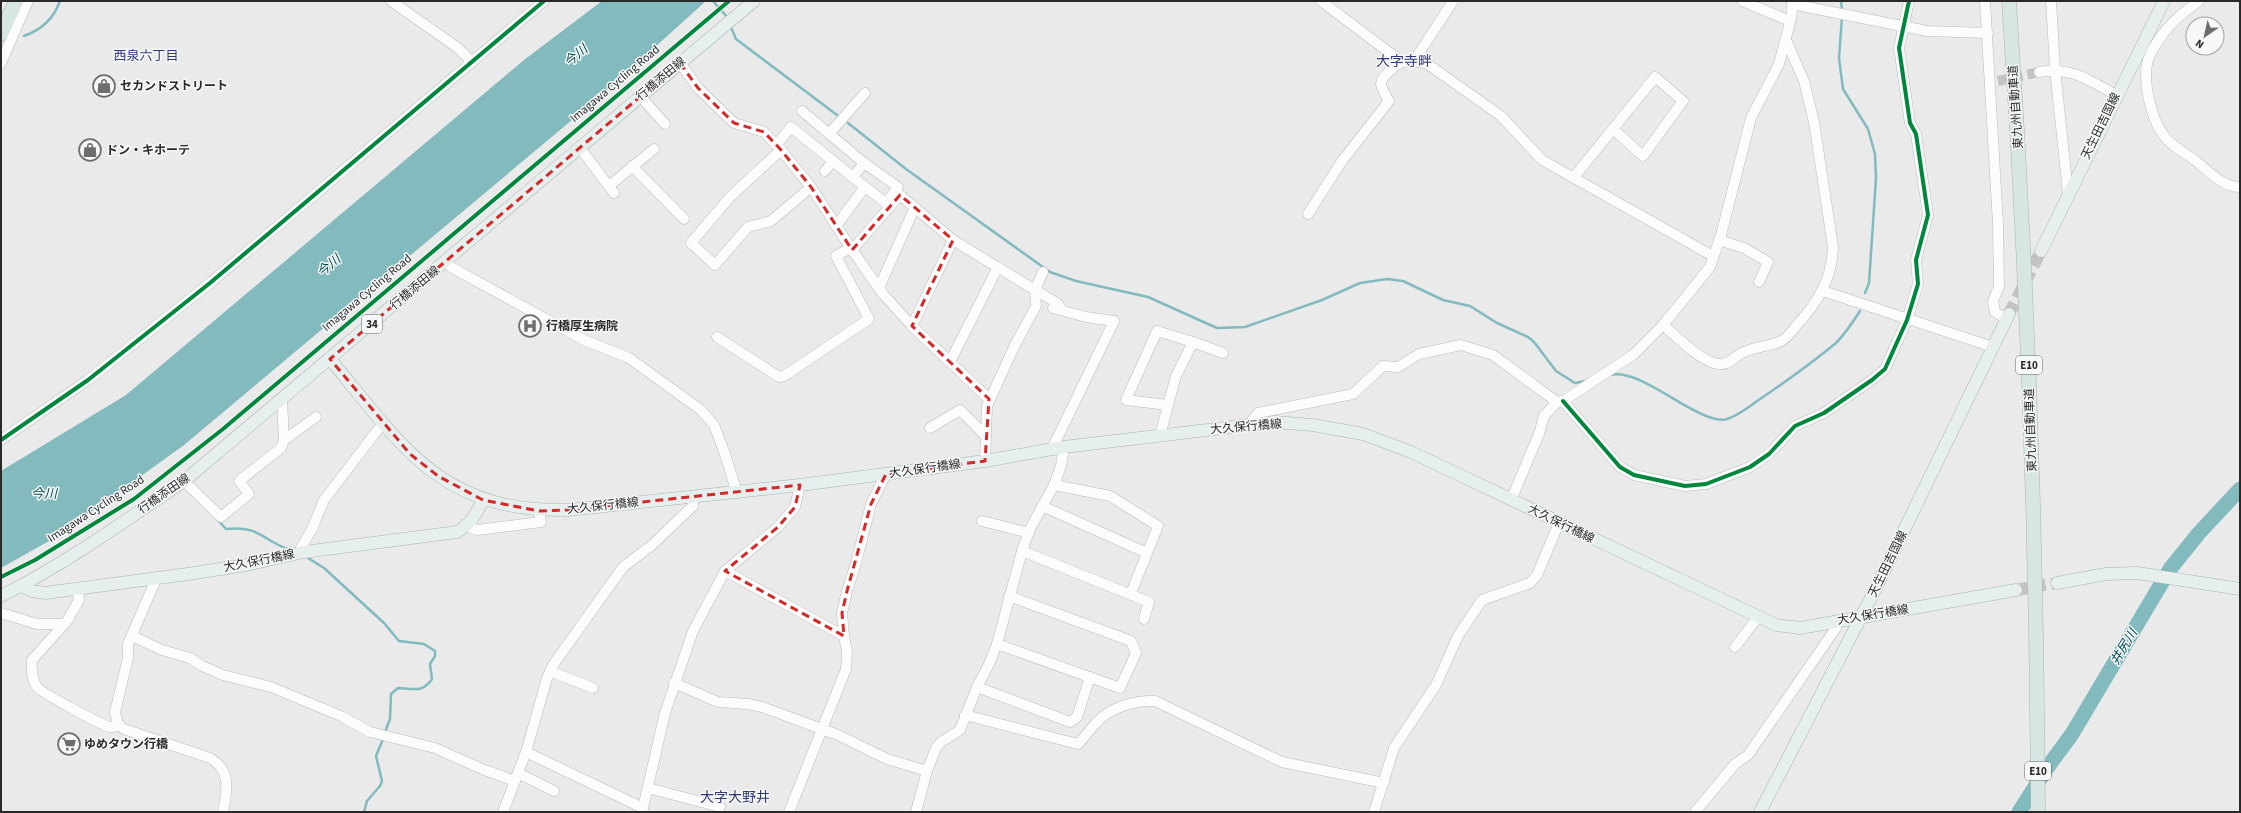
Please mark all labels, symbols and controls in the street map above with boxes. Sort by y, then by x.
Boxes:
north arrow [2185,16,2225,56]
text: N [2192,36,2207,52]
water label: 今川 [560,39,593,71]
street label: Imagawa Cycling Road [566,41,664,127]
district label: 西泉六丁目 [113,47,179,65]
district label: 大字寺畔 [1376,52,1432,72]
street label: 行橋添田線 [633,53,689,105]
street label: 東九州自動車道 [2005,65,2027,149]
shop icon: セカンドストリート [91,73,117,99]
place label: セカンドストリート [120,78,228,95]
street label: 天生田吉国線 [2078,90,2124,162]
shop icon: ドン・キホーテ [77,137,103,163]
place label: ドン・キホーテ [106,142,190,159]
water label: 今川 [313,249,346,281]
street label: Imagawa Cycling Road [318,250,416,336]
street label: 行橋添田線 [387,262,443,314]
hospital icon: 行橋厚生病院 [517,313,543,339]
road number: 34 [362,315,382,333]
place label: 行橋厚生病院 [546,318,618,335]
road number: E10 [2016,356,2042,374]
street label: 東九州自動車道 [2021,388,2041,472]
street label: 大久保行橋線 [1209,415,1283,439]
street label: 大久保行橋線 [888,456,962,482]
street label: 行橋添田線 [135,470,193,518]
street label: Imagawa Cycling Road [44,471,148,547]
water label: 今川 [31,485,59,503]
street label: 大久保行橋線 [566,494,640,518]
street label: 大久保行橋線 [1525,501,1597,547]
street label: 天生田吉国線 [1865,528,1911,600]
street label: 大久保行橋線 [222,546,296,576]
street label: 大久保行橋線 [1836,601,1910,629]
water label: 井尻川 [2106,624,2143,668]
supermarket icon: ゆめタウン行橋 [56,731,82,757]
place label: ゆめタウン行橋 [84,736,169,753]
road number: E10 [2025,762,2051,780]
district label: 大字大野井 [700,788,770,808]

